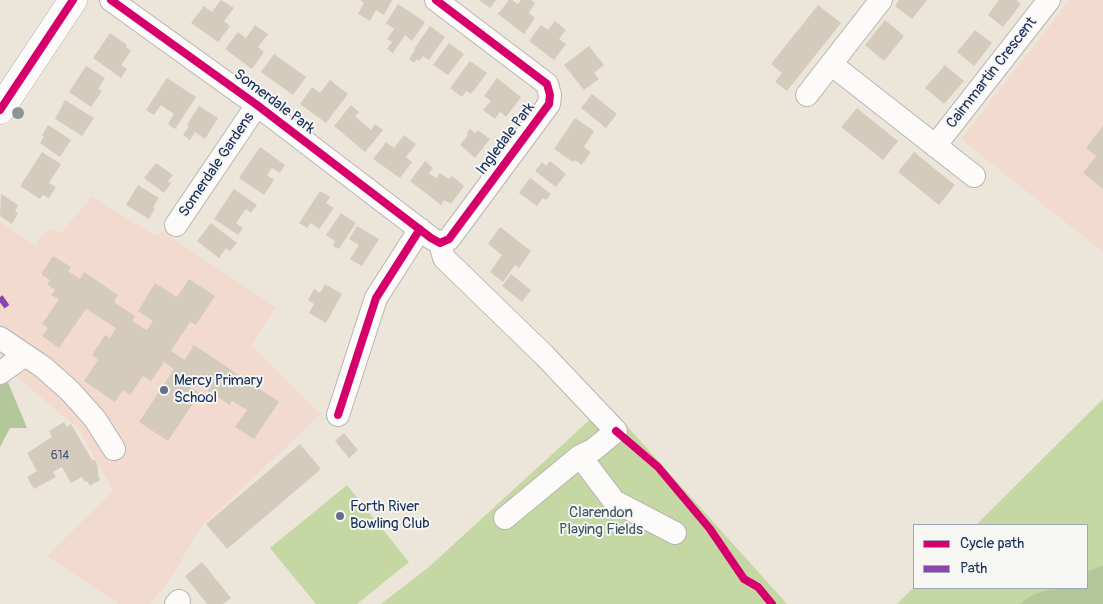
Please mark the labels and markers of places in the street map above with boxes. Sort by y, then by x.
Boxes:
place label: Mercy Primary School [174,372,263,407]
marker: Mercy Primary School [158,384,170,396]
place label: Forth River Bowling Club [350,498,430,533]
marker: Forth River Bowling Club [334,510,346,522]

